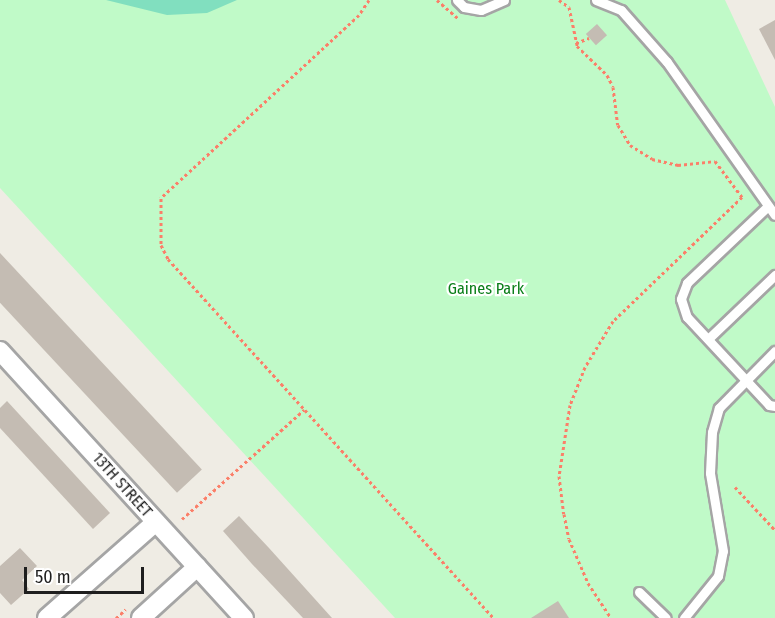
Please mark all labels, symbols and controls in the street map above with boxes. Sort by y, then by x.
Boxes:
park label: Gaines Park [448,279,524,299]
street label: 13TH STREET [88,449,156,521]
scale bar [27,555,147,593]
text: 50 m [35,566,71,588]

